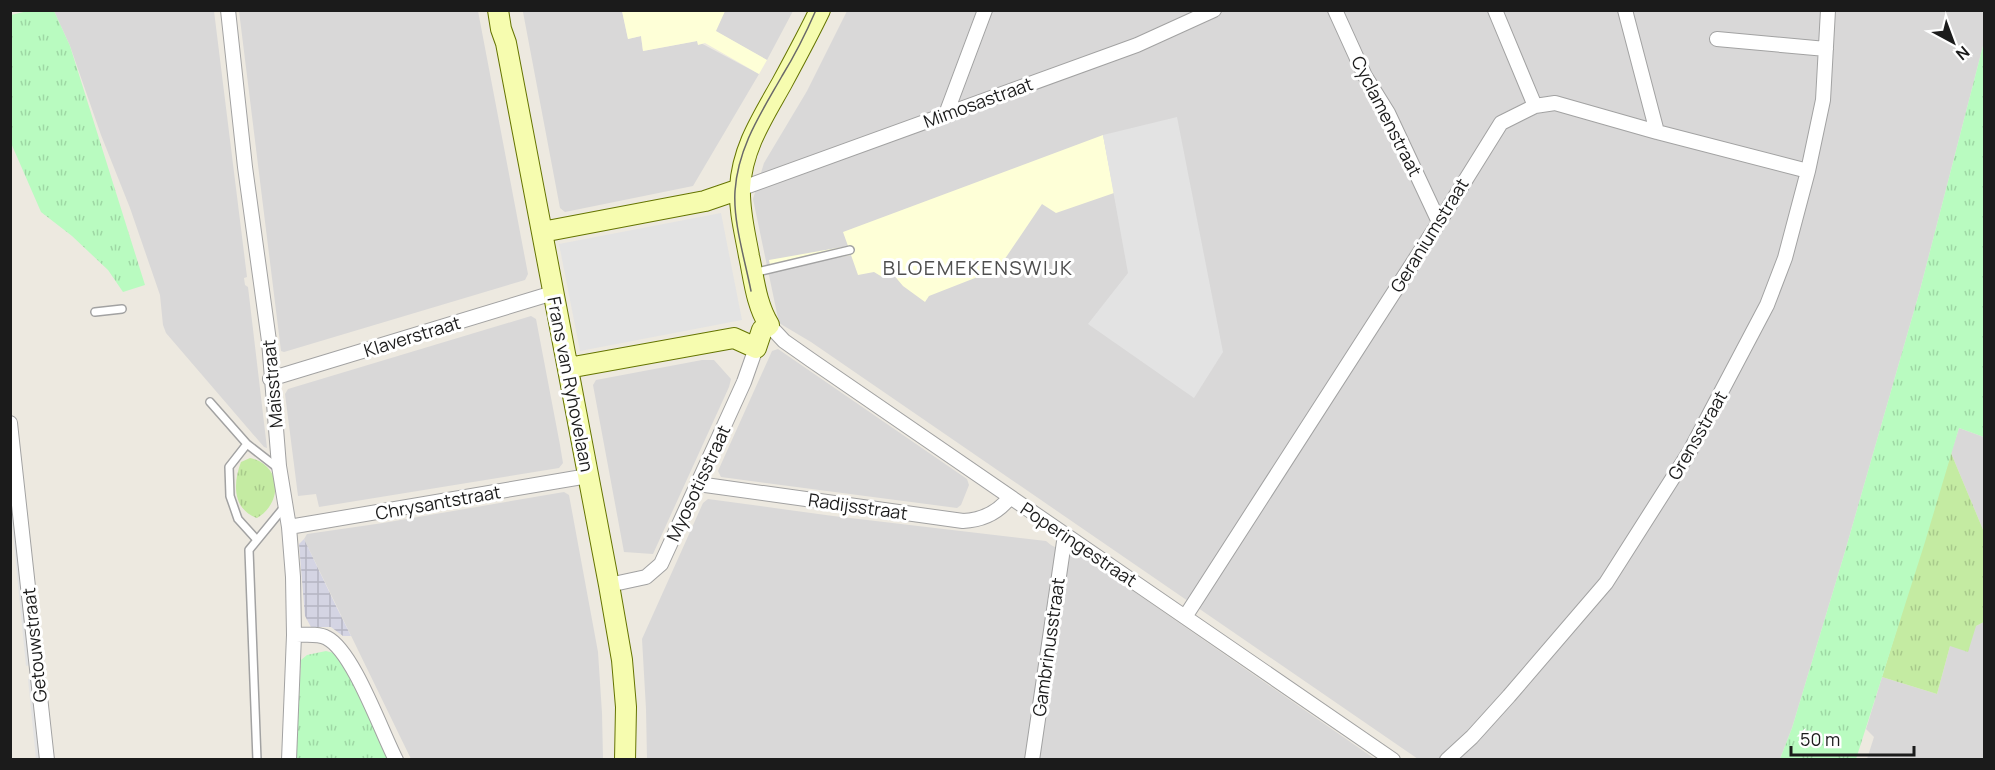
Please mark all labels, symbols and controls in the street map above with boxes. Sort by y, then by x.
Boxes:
north arrow [1923,12,1983,72]
text: N [1951,41,1974,65]
street label: Cyclamenstraat [1346,52,1428,180]
street label: Mimosastraat [920,71,1036,133]
street label: Geraniumstraat [1384,173,1474,297]
district label: BLOEMEKENSWIJK [883,254,1073,281]
street label: Frans van Ryhovelaan [542,294,600,474]
street label: Klaverstraat [361,310,463,362]
street label: Maïsstraat [256,339,288,429]
street label: Grensstraat [1662,386,1732,484]
street label: Myosotisstraat [661,421,735,545]
street label: Chrysantstraat [373,479,503,525]
street label: Radijsstraat [807,487,909,525]
street label: Poperingestraat [1016,496,1142,592]
street label: Gambrinusstraat [1026,576,1070,718]
street label: Getouwstraat [16,587,52,703]
scale bar [1791,719,1914,757]
text: 50 m [1800,727,1840,751]

